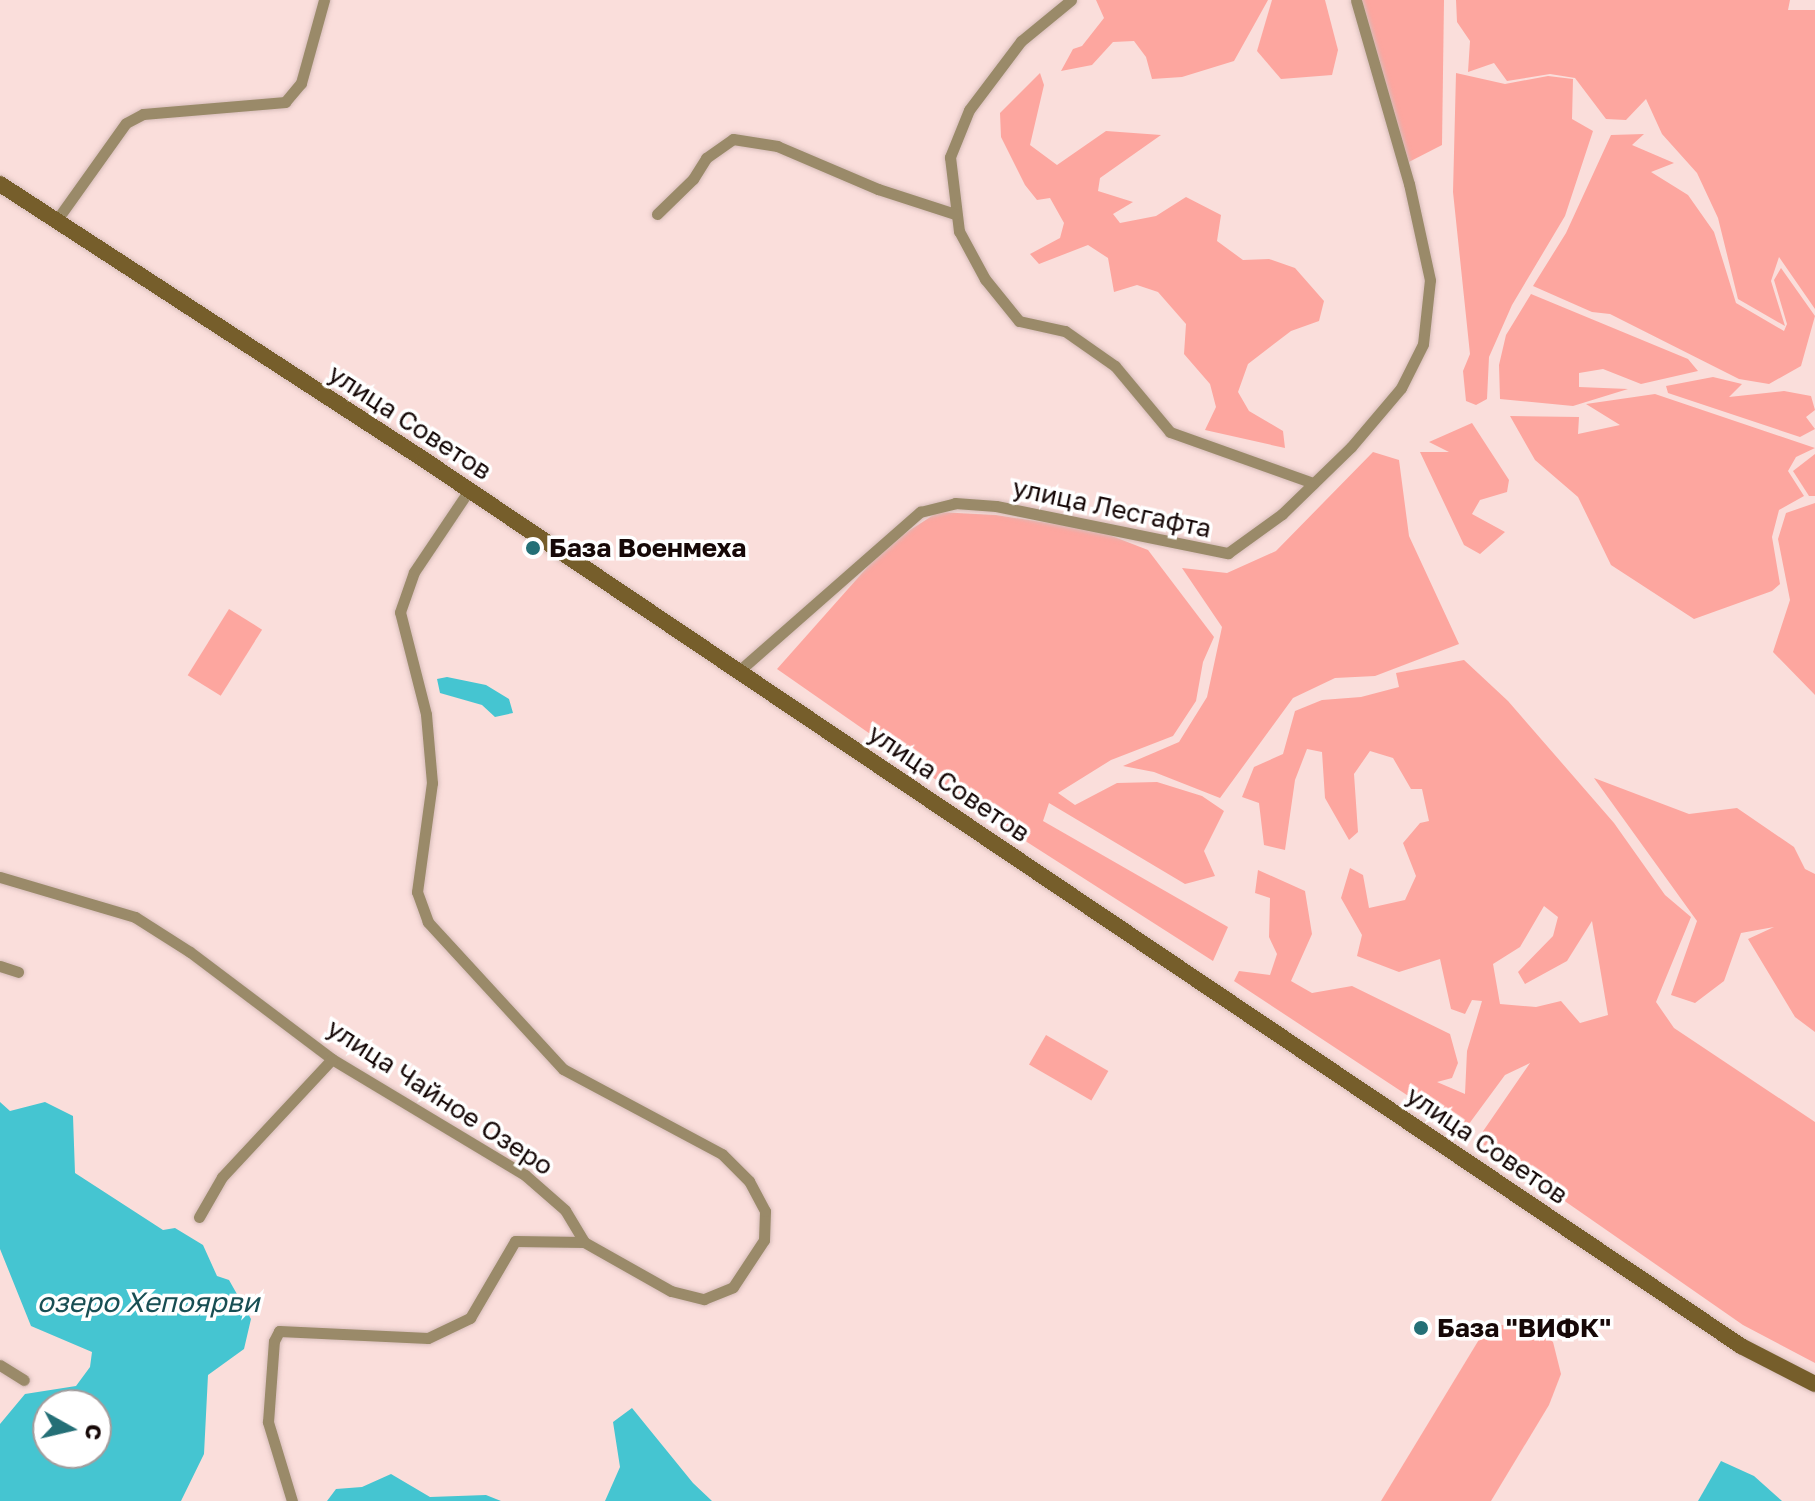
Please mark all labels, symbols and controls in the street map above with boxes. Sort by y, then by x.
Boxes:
street label: улица Советов [323,358,497,486]
street label: улица Лесгафта [1010,472,1214,544]
place label: База Военмеха [549,532,746,564]
marker: База Военмеха [524,539,542,557]
street label: улица Советов [862,717,1036,849]
street label: улица Чайное Озеро [321,1012,559,1182]
street label: улица Советов [1400,1079,1574,1211]
water label: озеро Хепоярви [37,1285,259,1319]
place label: База "ВИФК" [1437,1312,1611,1344]
marker: База "ВИФК" [1412,1319,1430,1337]
north arrow [32,1389,112,1469]
text: С [80,1423,109,1442]

